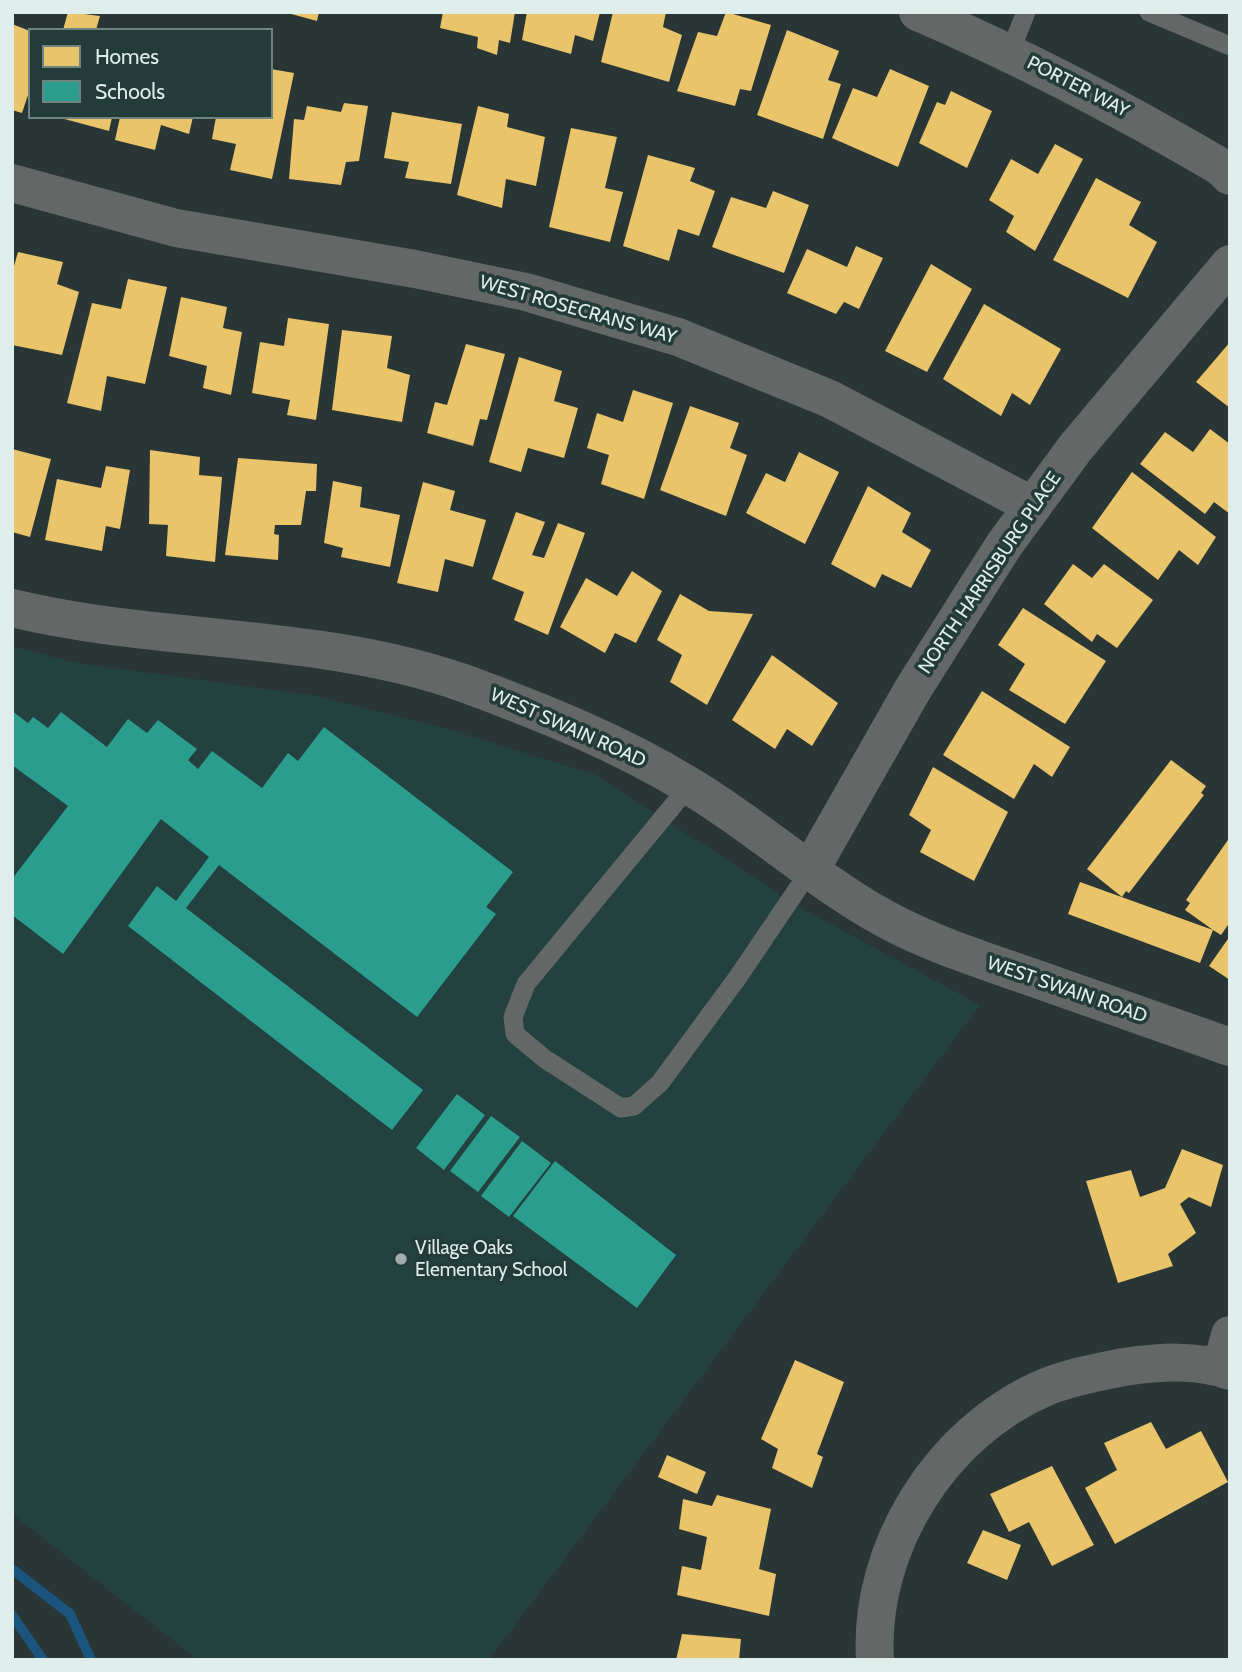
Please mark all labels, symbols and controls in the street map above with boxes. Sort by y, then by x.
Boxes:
legend [28,28,273,119]
text: Homes [95,44,159,69]
street label: PORTER WAY [1023,52,1133,122]
text: Schools [95,79,165,104]
street label: WEST ROSECRANS WAY [477,271,679,349]
street label: NORTH HARRISBURG PLACE [914,468,1066,678]
street label: WEST SWAIN ROAD [487,683,649,773]
street label: WEST SWAIN ROAD [984,952,1150,1028]
place label: Village Oaks Elementary School [415,1237,567,1281]
marker: Village Oaks Elementary School [393,1251,409,1267]

